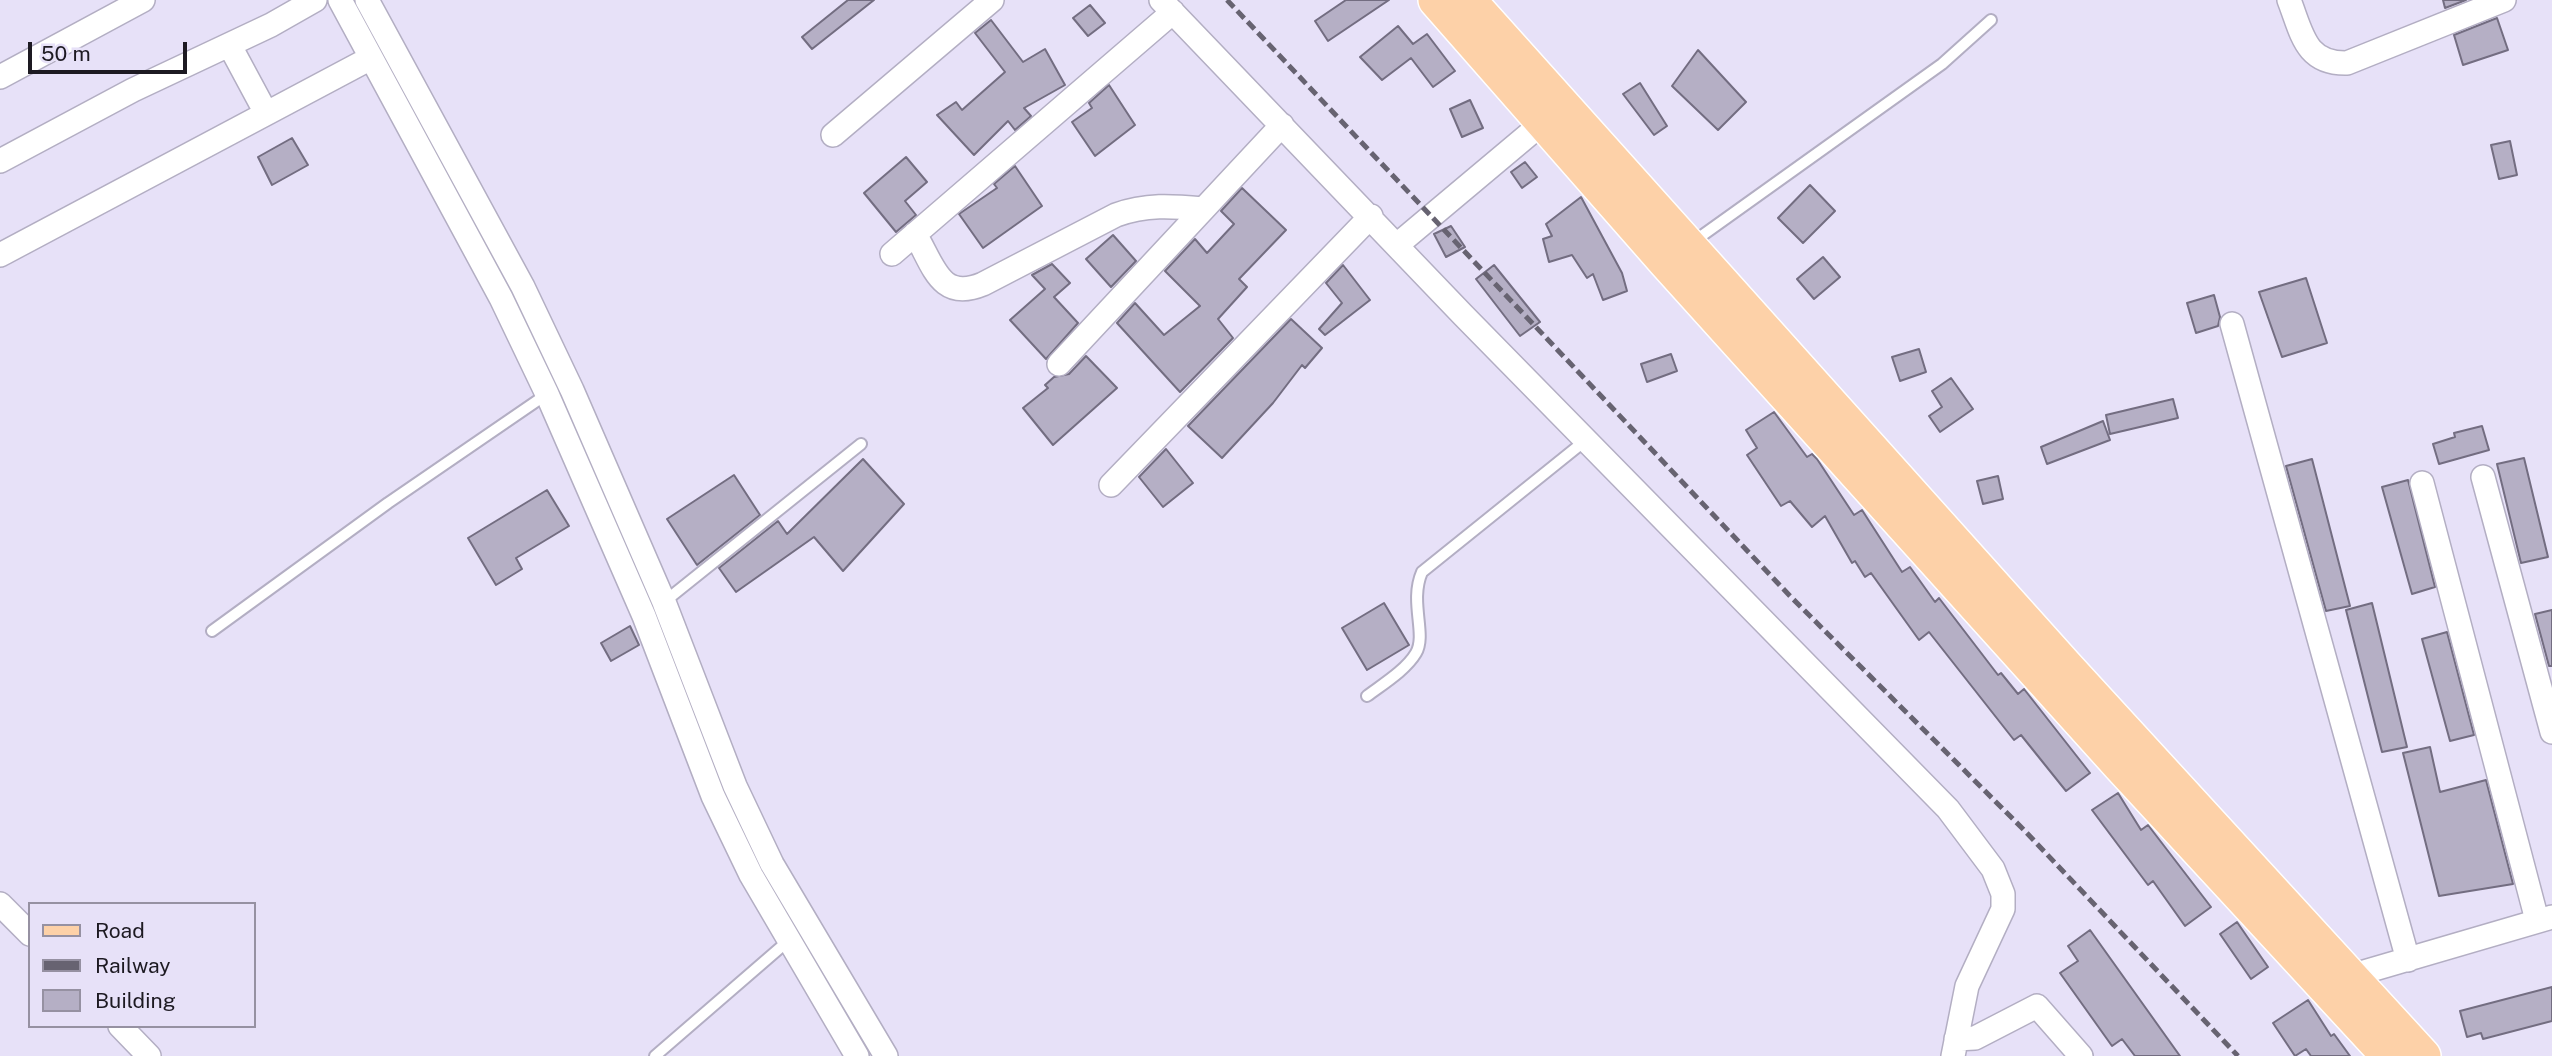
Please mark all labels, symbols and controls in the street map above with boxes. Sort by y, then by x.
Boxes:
scale bar [32,28,191,72]
text: 50 m [41,41,91,66]
legend [28,902,256,1028]
text: Road [95,918,145,943]
text: Railway [95,953,171,978]
text: Building [95,988,176,1013]

